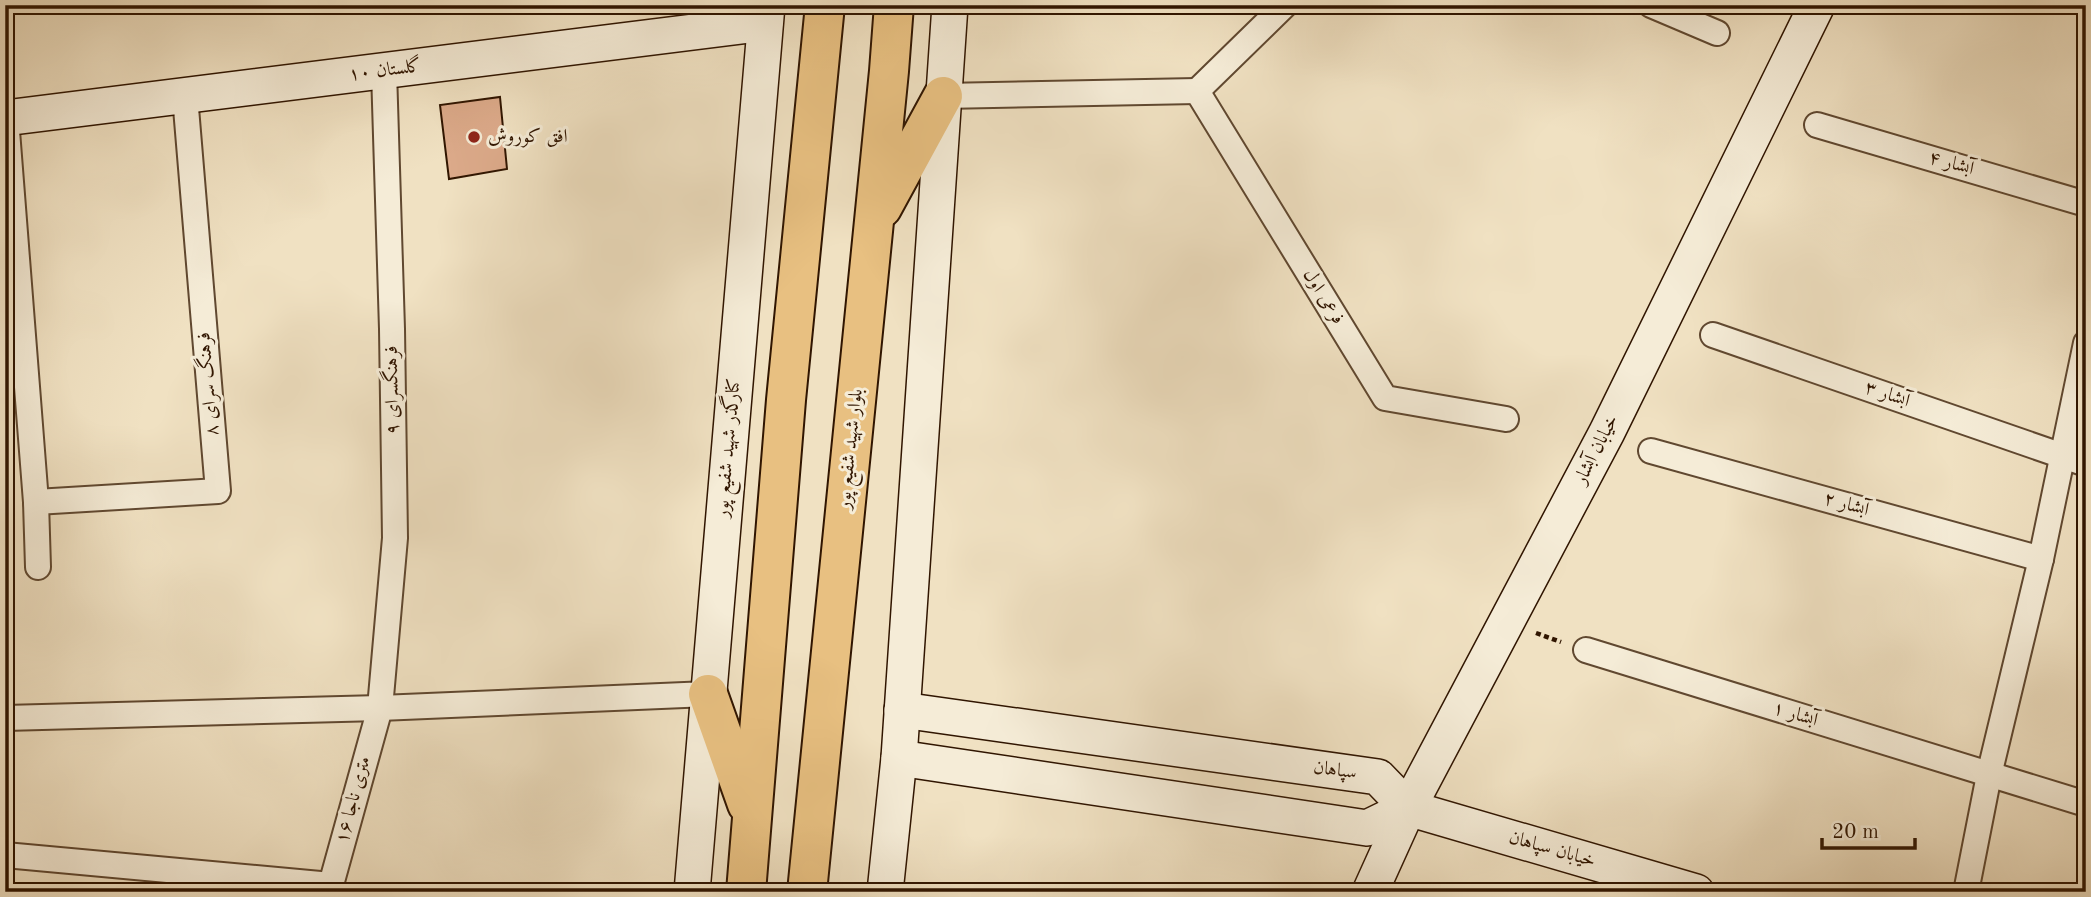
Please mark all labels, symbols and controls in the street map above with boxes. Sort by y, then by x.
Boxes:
street label: گلستان ۱۰ [347,53,422,85]
place label: افق کوروش [488,127,568,148]
marker: افق کوروش [466,129,482,145]
street label: آبشار ۴ [1926,146,1978,180]
street label: فرعی اول [1298,266,1347,328]
street label: فرهنگ سرای ۸ [190,331,224,437]
street label: فرهنگسرای ۹ [378,345,404,435]
street label: آبشار ۳ [1862,376,1915,412]
street label: کنارگذر شهید شفیع پور [707,377,751,521]
street label: بلوار شهید شفیع پور [835,388,873,513]
street label: خیابان آبشار [1568,411,1623,490]
street label: آبشار ۲ [1821,487,1873,521]
street label: آبشار ۱ [1770,696,1822,731]
street label: ۱۶ متری ناجا [333,755,375,845]
street label: سپاهان [1312,759,1358,784]
scale bar [1822,806,1914,850]
text: 20 m [1832,822,1879,843]
street label: خیابان سپاهان [1506,829,1597,872]

